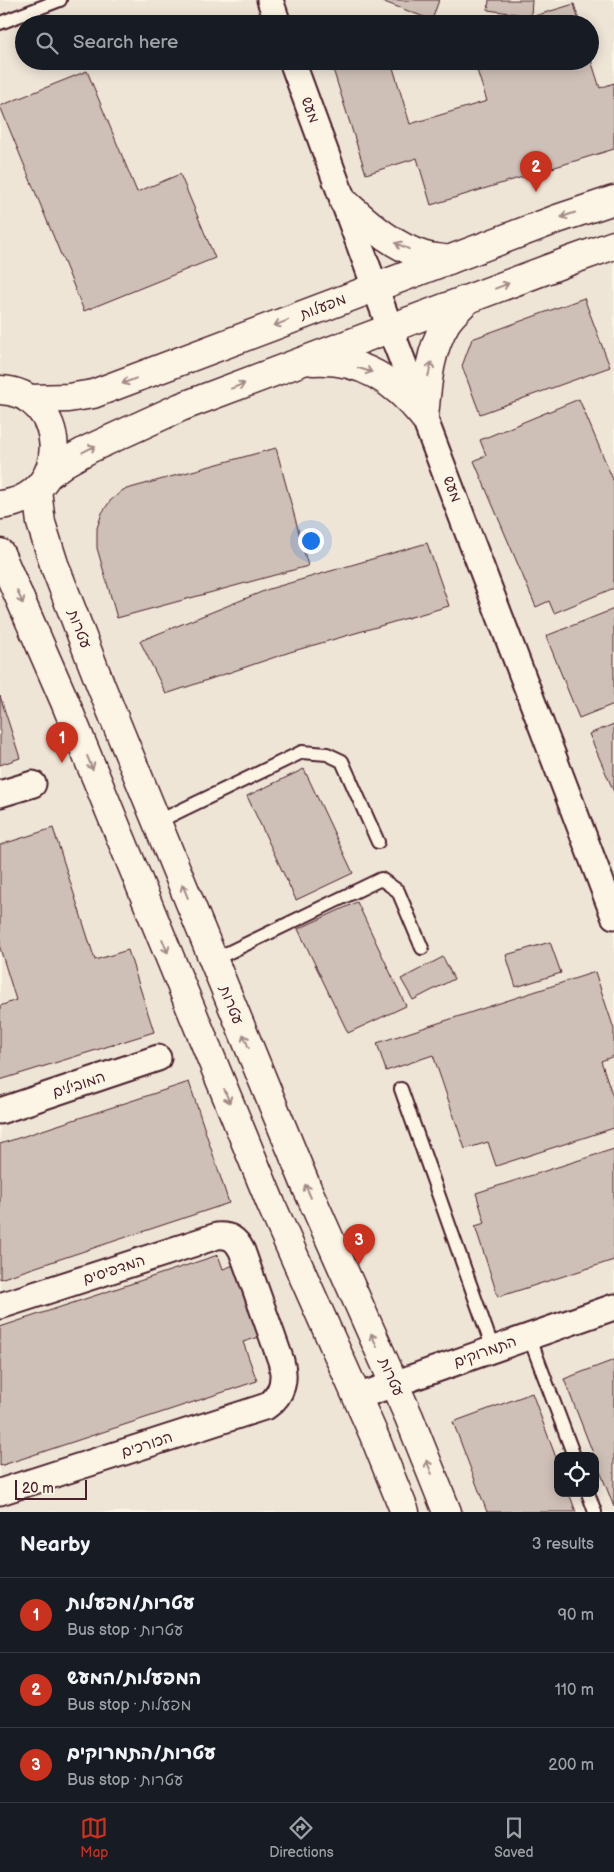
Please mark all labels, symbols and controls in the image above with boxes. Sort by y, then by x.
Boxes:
search box [15,15,599,70]
icon: search [33,29,61,57]
text: Search here [73,31,178,54]
street label: מעש [296,94,324,126]
pin: 2 [520,151,552,192]
one-way arrow [560,211,576,220]
one-way arrow [395,241,410,251]
one-way arrow [493,281,509,290]
street label: מפעלות [296,290,349,325]
one-way arrow [274,319,289,328]
one-way arrow [426,361,435,377]
one-way arrow [357,365,373,375]
one-way arrow [122,377,137,386]
one-way arrow [230,381,245,390]
one-way arrow [81,444,96,453]
street label: מעש [438,473,466,505]
your location [298,528,324,554]
one-way arrow [15,589,25,604]
street label: עטרות [63,606,95,652]
pin: 1 [46,722,78,763]
one-way arrow [86,755,95,770]
one-way arrow [179,883,188,898]
one-way arrow [161,938,170,953]
street label: עטרות [214,982,247,1028]
one-way arrow [241,1034,251,1049]
street label: המובילים [50,1068,108,1102]
one-way arrow [222,1088,232,1103]
one-way arrow [303,1184,313,1199]
pin: 3 [343,1224,375,1265]
street label: המדפיסים [80,1251,148,1289]
street label: התמרוקים [451,1332,519,1372]
one-way arrow [369,1333,379,1348]
street label: עטרות [374,1354,408,1400]
street label: הכורכים [119,1428,175,1462]
map controls [554,1452,599,1497]
button: locate [554,1452,599,1497]
one-way arrow [424,1460,433,1475]
scale bar [15,1477,88,1500]
text: 20 m [22,1480,54,1497]
text: Nearby [20,1532,90,1557]
text: 3 results [532,1535,594,1554]
text: עטרות/מפעלות [67,1592,194,1615]
text: 1 [33,1606,39,1625]
text: 90 m [558,1606,594,1625]
text: Bus stop · עטרות [67,1621,183,1640]
text: המפעלות/המעש [67,1667,201,1690]
text: 2 [31,1681,41,1700]
text: 110 m [555,1681,594,1700]
text: Bus stop · מפעלות [67,1696,192,1715]
text: עטרות/התמרוקים [67,1742,216,1765]
text: 3 [31,1756,41,1775]
text: 200 m [548,1756,594,1775]
text: Bus stop · עטרות [67,1771,183,1790]
tab: Map [80,1814,109,1861]
tab: Directions [269,1814,334,1861]
tab: Saved [494,1814,534,1861]

